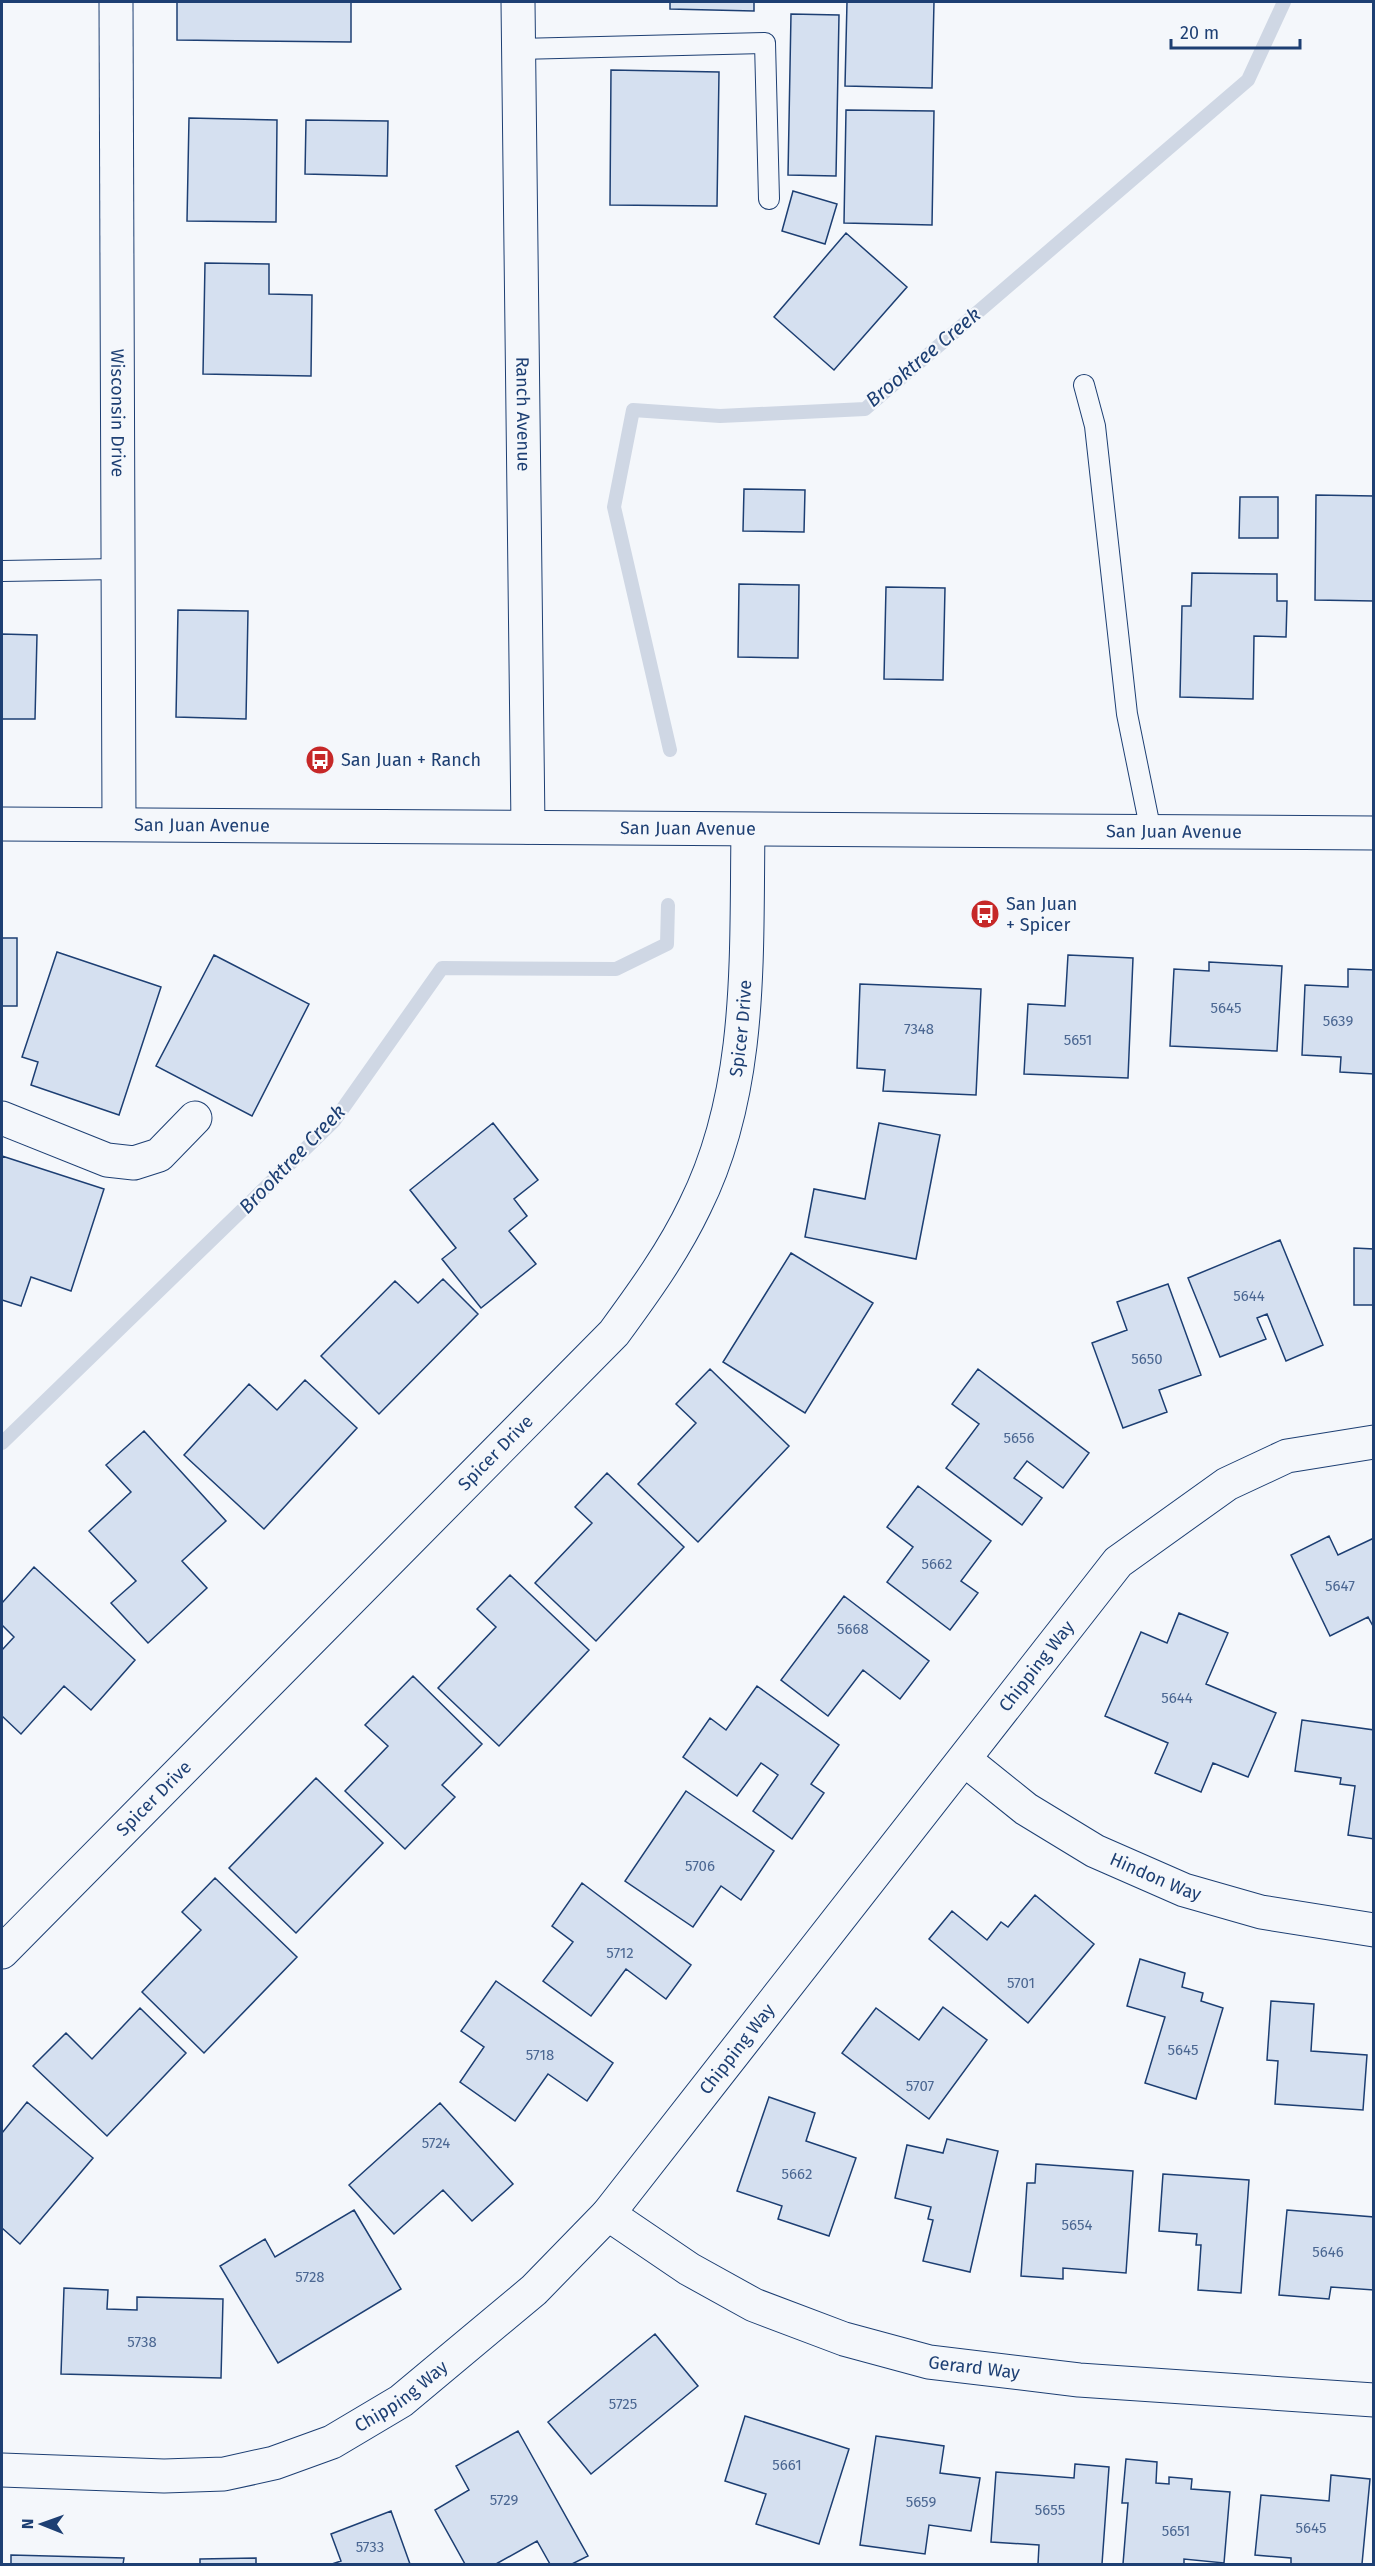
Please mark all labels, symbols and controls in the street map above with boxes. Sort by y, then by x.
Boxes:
scale bar [1171,12,1300,50]
text: 20 m [1180,22,1219,44]
water label: Brooktree Creek [861,302,985,412]
street label: Wisconsin Drive [106,349,129,477]
street label: Ranch Avenue [511,356,535,472]
bus stop icon: San Juan + Ranch [304,744,336,776]
place label: San Juan + Ranch [341,749,481,771]
street label: San Juan Avenue [134,814,270,837]
street label: San Juan Avenue [620,817,756,840]
street label: San Juan Avenue [1106,820,1242,843]
place label: San Juan + Spicer [1006,893,1077,936]
bus stop icon: San Juan + Spicer [969,898,1001,930]
street label: Spicer Drive [725,979,756,1079]
house number: 5645 [1211,999,1241,1017]
house number: 5639 [1323,1012,1353,1030]
house number: 7348 [904,1020,934,1038]
house number: 5651 [1064,1031,1092,1049]
water label: Brooktree Creek [234,1099,350,1219]
house number: 5644 [1233,1287,1265,1305]
house number: 5650 [1131,1350,1163,1368]
street label: Spicer Drive [453,1410,538,1495]
house number: 5656 [1004,1429,1034,1447]
house number: 5662 [922,1555,952,1573]
house number: 5647 [1325,1577,1355,1595]
street label: Chipping Way [994,1616,1079,1716]
house number: 5668 [837,1620,869,1638]
house number: 5644 [1161,1689,1193,1707]
street label: Spicer Drive [112,1756,196,1841]
street label: Hindon Way [1106,1848,1204,1905]
house number: 5706 [685,1857,715,1875]
house number: 5712 [606,1944,634,1962]
house number: 5701 [1007,1974,1035,1992]
street label: Chipping Way [695,1999,779,2099]
house number: 5645 [1168,2041,1198,2059]
house number: 5718 [526,2046,554,2064]
house number: 5707 [906,2077,935,2095]
house number: 5724 [422,2134,450,2152]
house number: 5662 [782,2165,812,2183]
house number: 5654 [1062,2216,1092,2234]
house number: 5646 [1312,2243,1344,2261]
house number: 5728 [295,2268,325,2286]
house number: 5738 [127,2333,157,2351]
street label: Gerard Way [927,2351,1021,2384]
street label: Chipping Way [351,2356,452,2437]
house number: 5725 [609,2395,637,2413]
house number: 5661 [772,2456,802,2474]
house number: 5729 [490,2491,518,2509]
house number: 5659 [906,2493,936,2511]
north arrow [12,2494,72,2554]
house number: 5655 [1035,2501,1065,2519]
text: N [18,2518,37,2529]
house number: 5645 [1296,2519,1326,2537]
house number: 5651 [1162,2522,1190,2540]
house number: 5733 [356,2538,384,2556]

